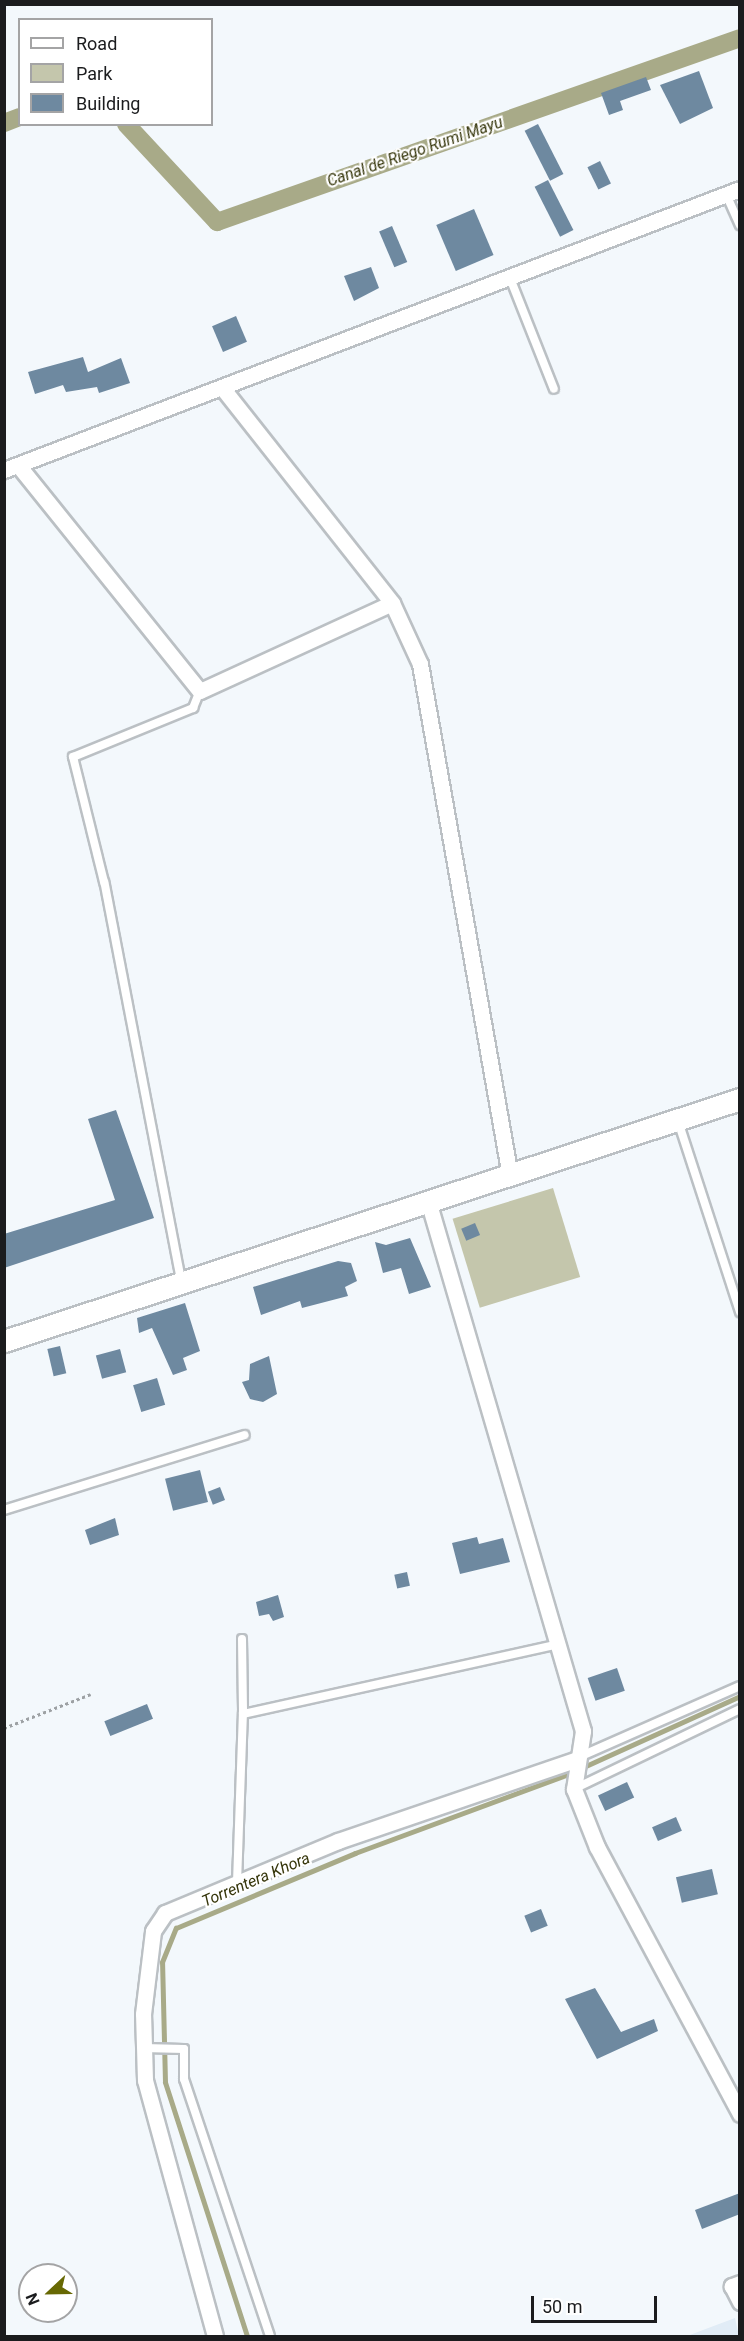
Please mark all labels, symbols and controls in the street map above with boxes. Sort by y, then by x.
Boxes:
legend [18,18,213,126]
text: Road [76,33,117,54]
text: Park [76,63,112,84]
text: Building [76,93,140,114]
water label: Canal de Riego Rumi Mayu [325,113,505,191]
water label: Torrentera Khora [199,1849,313,1911]
north arrow [18,2263,78,2323]
scale bar [534,2284,660,2322]
text: N [22,2290,44,2308]
text: 50 m [542,2296,582,2317]

